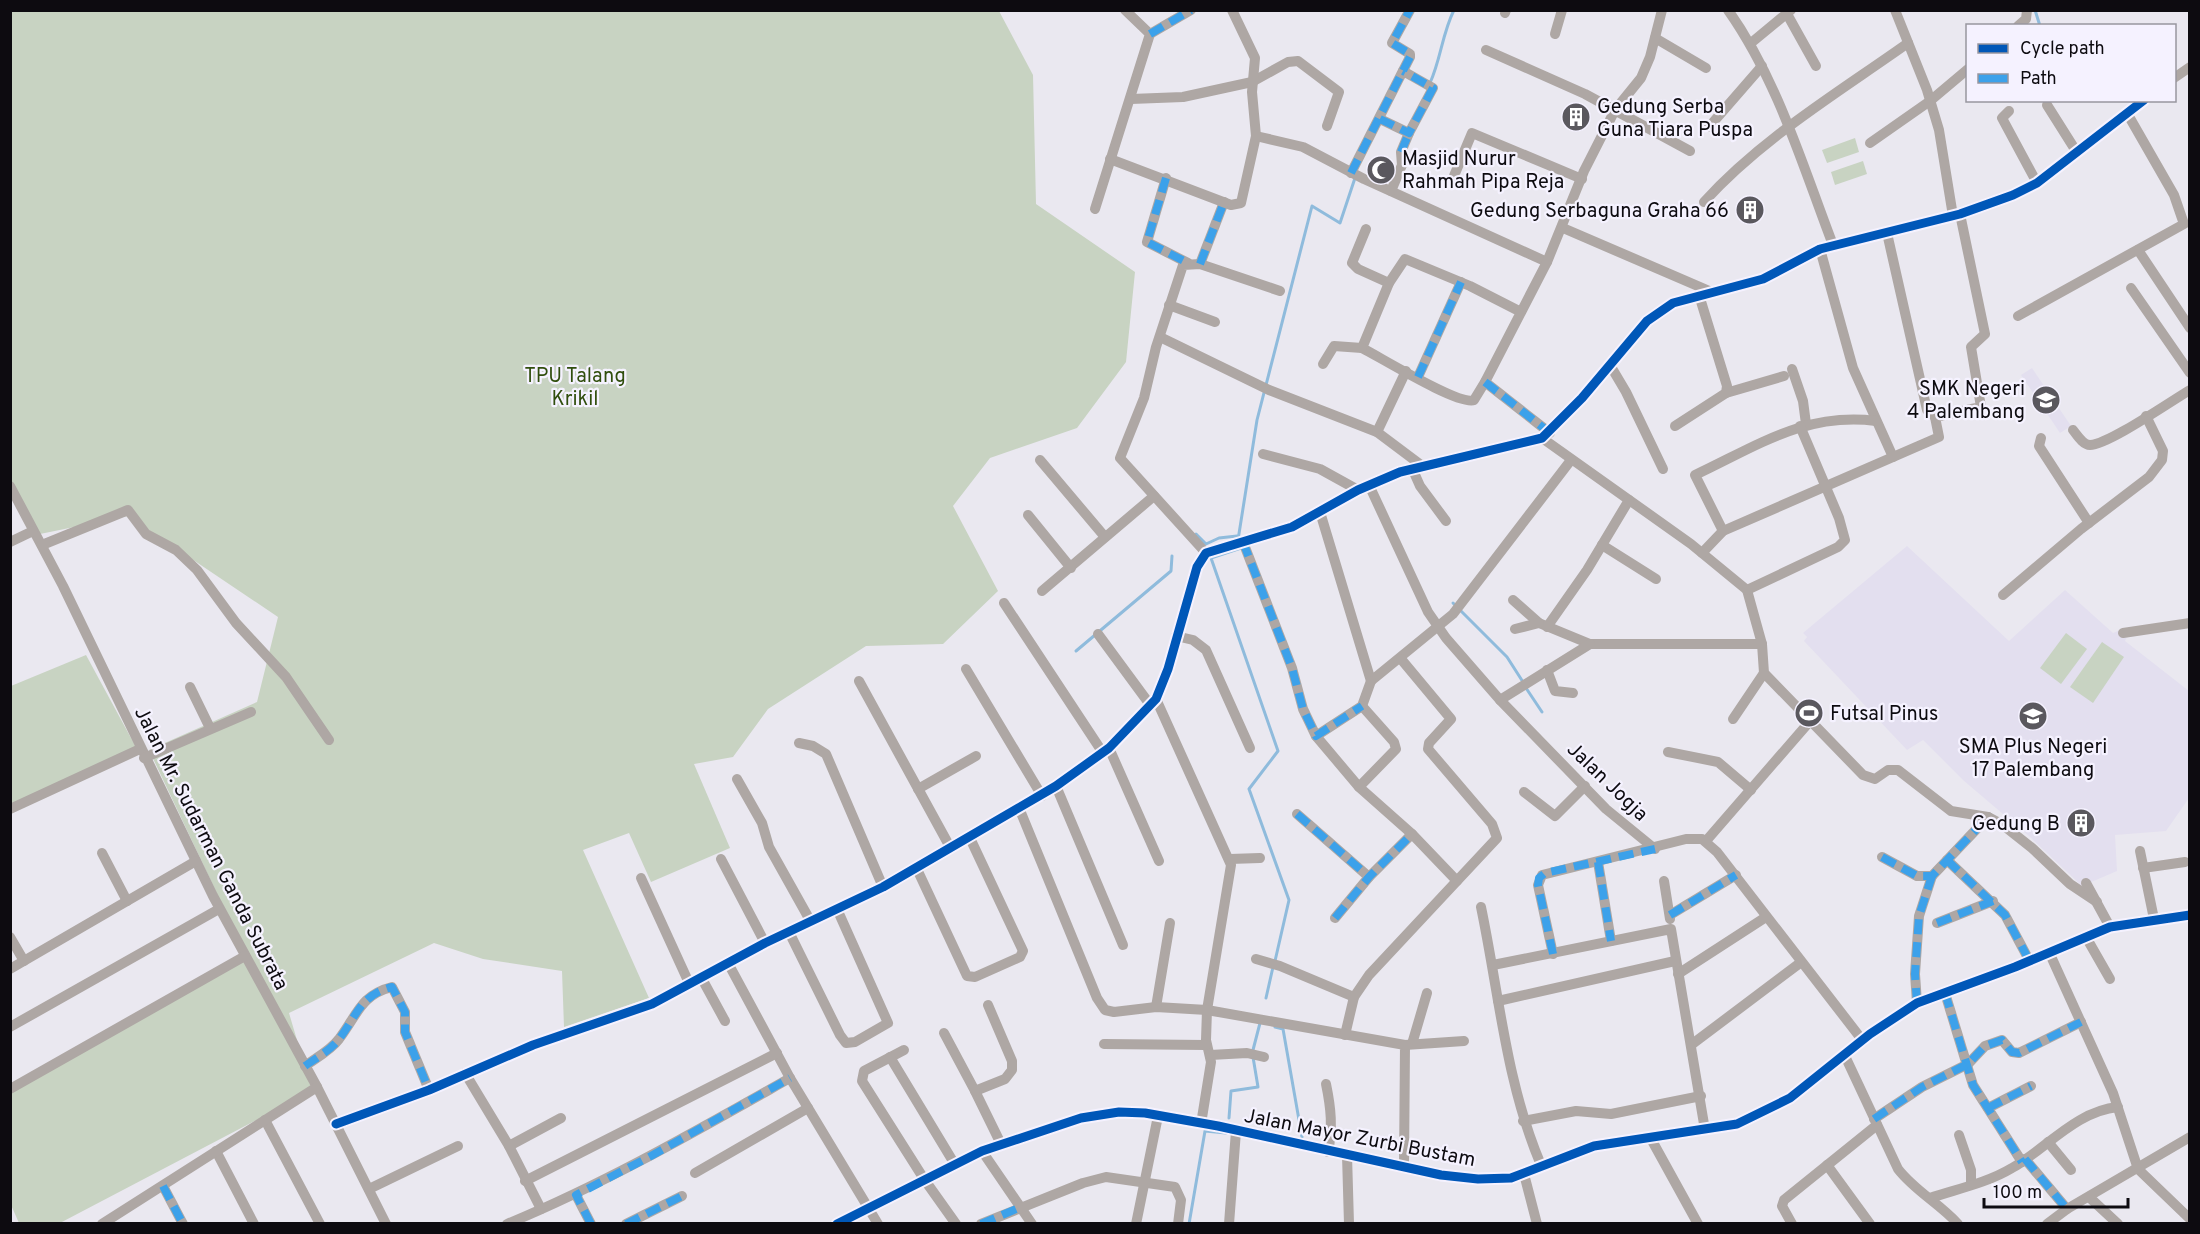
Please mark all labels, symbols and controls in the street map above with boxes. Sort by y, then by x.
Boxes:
legend [1966,24,2176,102]
text: Cycle path [2020,38,2105,61]
text: Path [2020,68,2057,91]
place label: Gedung Serba Guna Tiara Puspa [1597,95,1753,144]
building icon: Gedung Serba Guna Tiara Puspa [1560,101,1592,133]
place label: Masjid Nurur Rahmah Pipa Reja [1402,147,1564,196]
mosque icon: Masjid Nurur Rahmah Pipa Reja [1365,154,1397,186]
building icon: Gedung Serbaguna Graha 66 [1734,194,1766,226]
place label: Gedung Serbaguna Graha 66 [1470,199,1729,225]
park label: TPU Talang Krikil [524,364,626,413]
place label: SMK Negeri 4 Palembang [1907,377,2025,426]
school or university icon: SMK Negeri 4 Palembang [2030,384,2062,416]
sports icon: Futsal Pinus [1793,697,1825,729]
school or university icon: SMA Plus Negeri 17 Palembang [2017,700,2049,732]
place label: Futsal Pinus [1830,702,1938,728]
street label: Jalan Mr. Sudarman Ganda Subrata [127,703,293,995]
place label: SMA Plus Negeri 17 Palembang [1959,735,2107,784]
street label: Jalan Jogja [1560,737,1653,828]
building icon: Gedung B [2065,807,2097,839]
place label: Gedung B [1972,812,2060,838]
street label: Jalan Mayor Zurbi Bustam [1242,1104,1477,1174]
scale bar [1984,1171,2128,1209]
text: 100 m [1993,1182,2042,1205]

